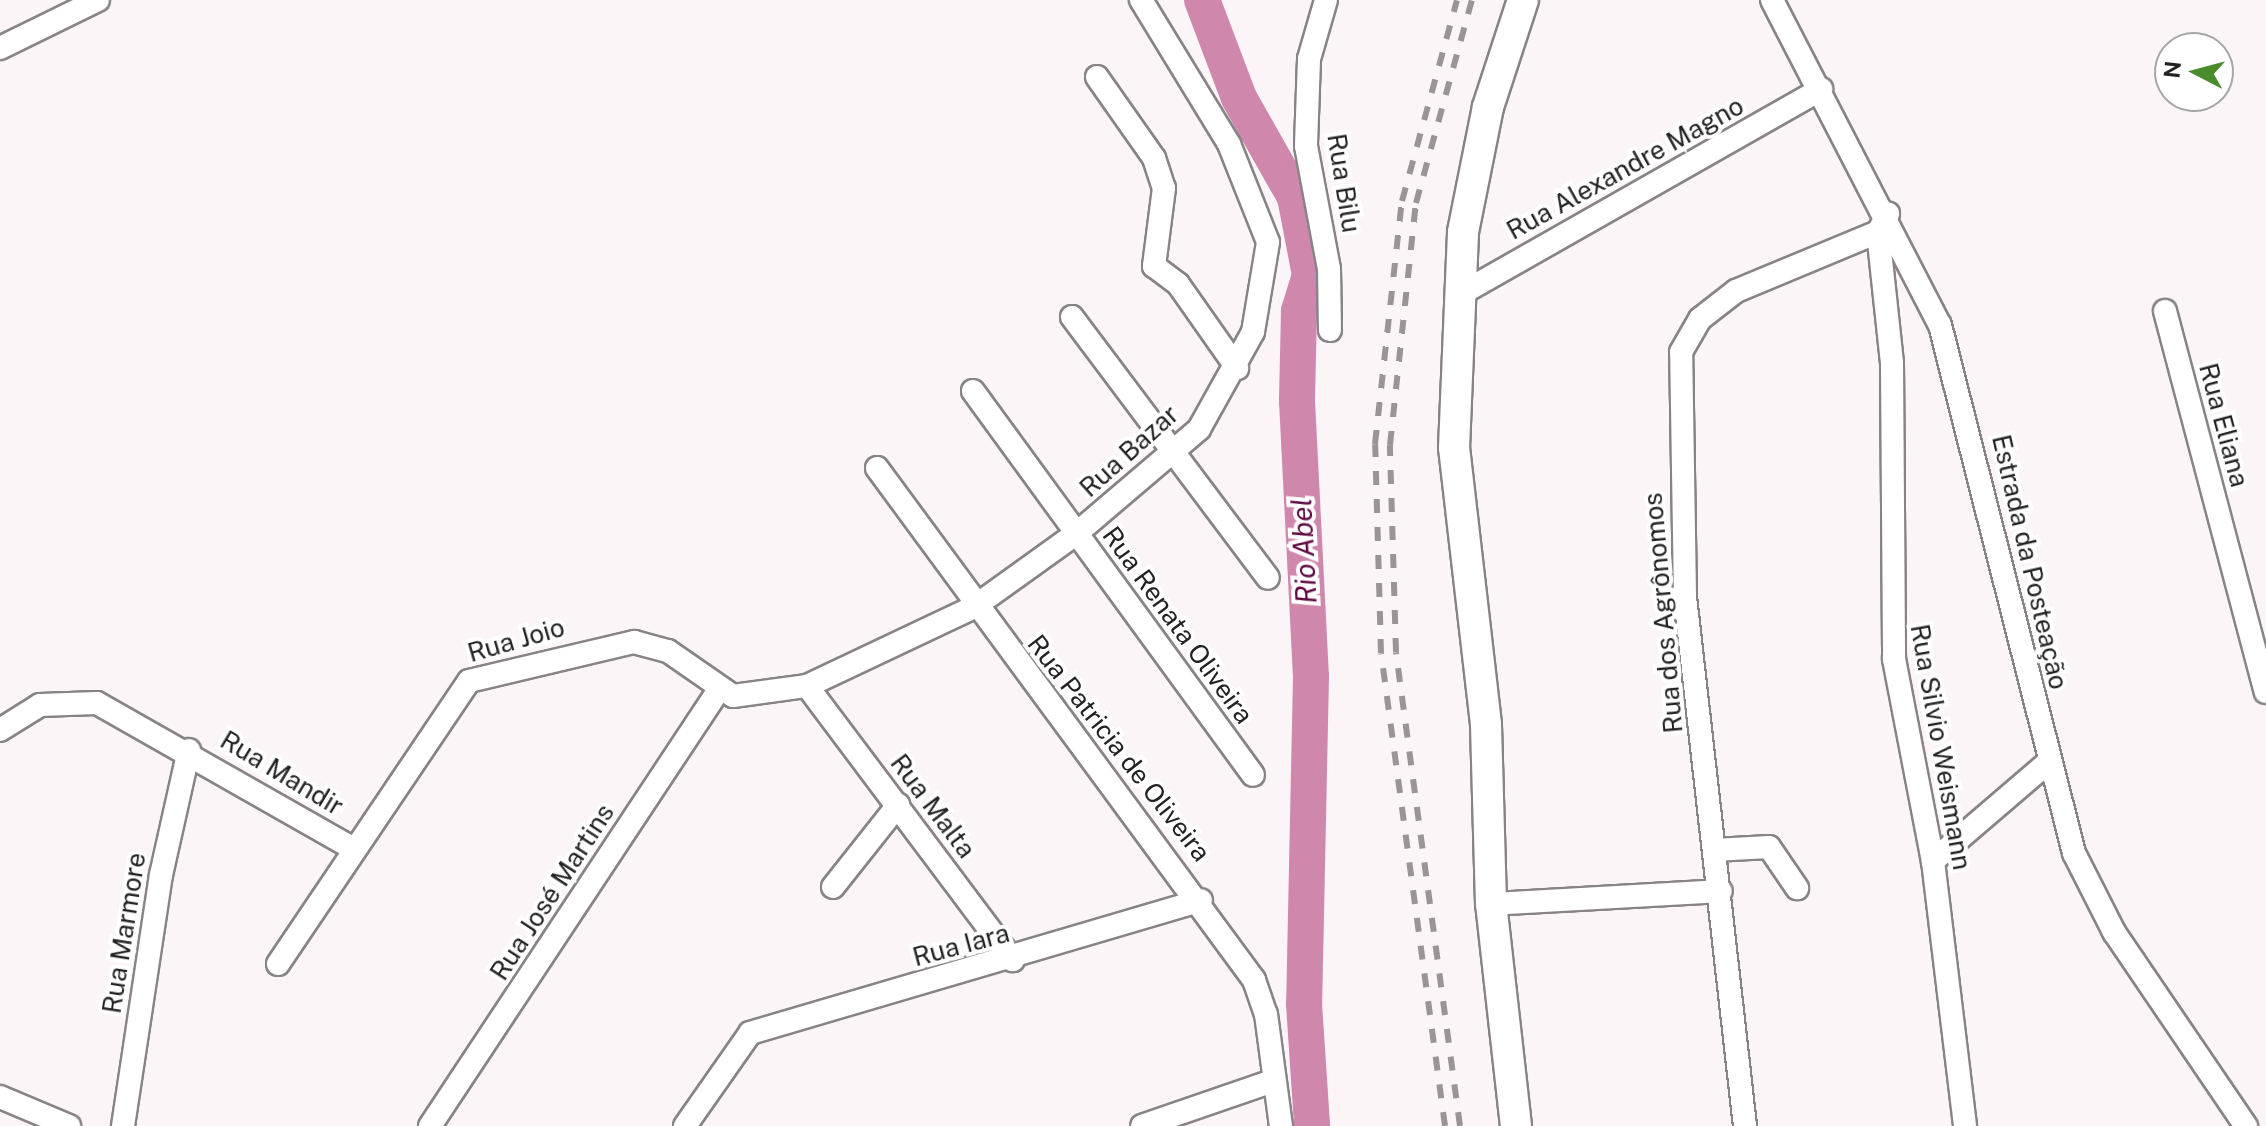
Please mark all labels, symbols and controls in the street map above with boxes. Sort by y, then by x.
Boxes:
north arrow [2154,32,2234,112]
text: N [2158,60,2186,80]
street label: Rua Alexandre Magno [1501,90,1749,246]
street label: Rua Bilu [1321,131,1367,235]
street label: Rua Eliana [2193,360,2255,490]
street label: Rua Bazar [1073,399,1185,503]
street label: Estrada da Posteação [1985,431,2075,693]
street label: Rua dos Agrônomos [1637,491,1689,735]
water label: Rio Abel [1284,497,1324,605]
street label: Rua Renata Oliveira [1096,520,1260,730]
street label: Rua Joio [464,611,568,669]
street label: Rua Silvio Weismann [1904,621,1978,873]
street label: Rua Patricia de Oliveira [1021,628,1217,868]
street label: Rua Mandir [215,724,349,822]
street label: Rua Malta [884,748,982,864]
street label: Rua José Martins [483,798,621,986]
street label: Rua Marmore [96,850,152,1016]
street label: Rua Iara [909,917,1013,973]

